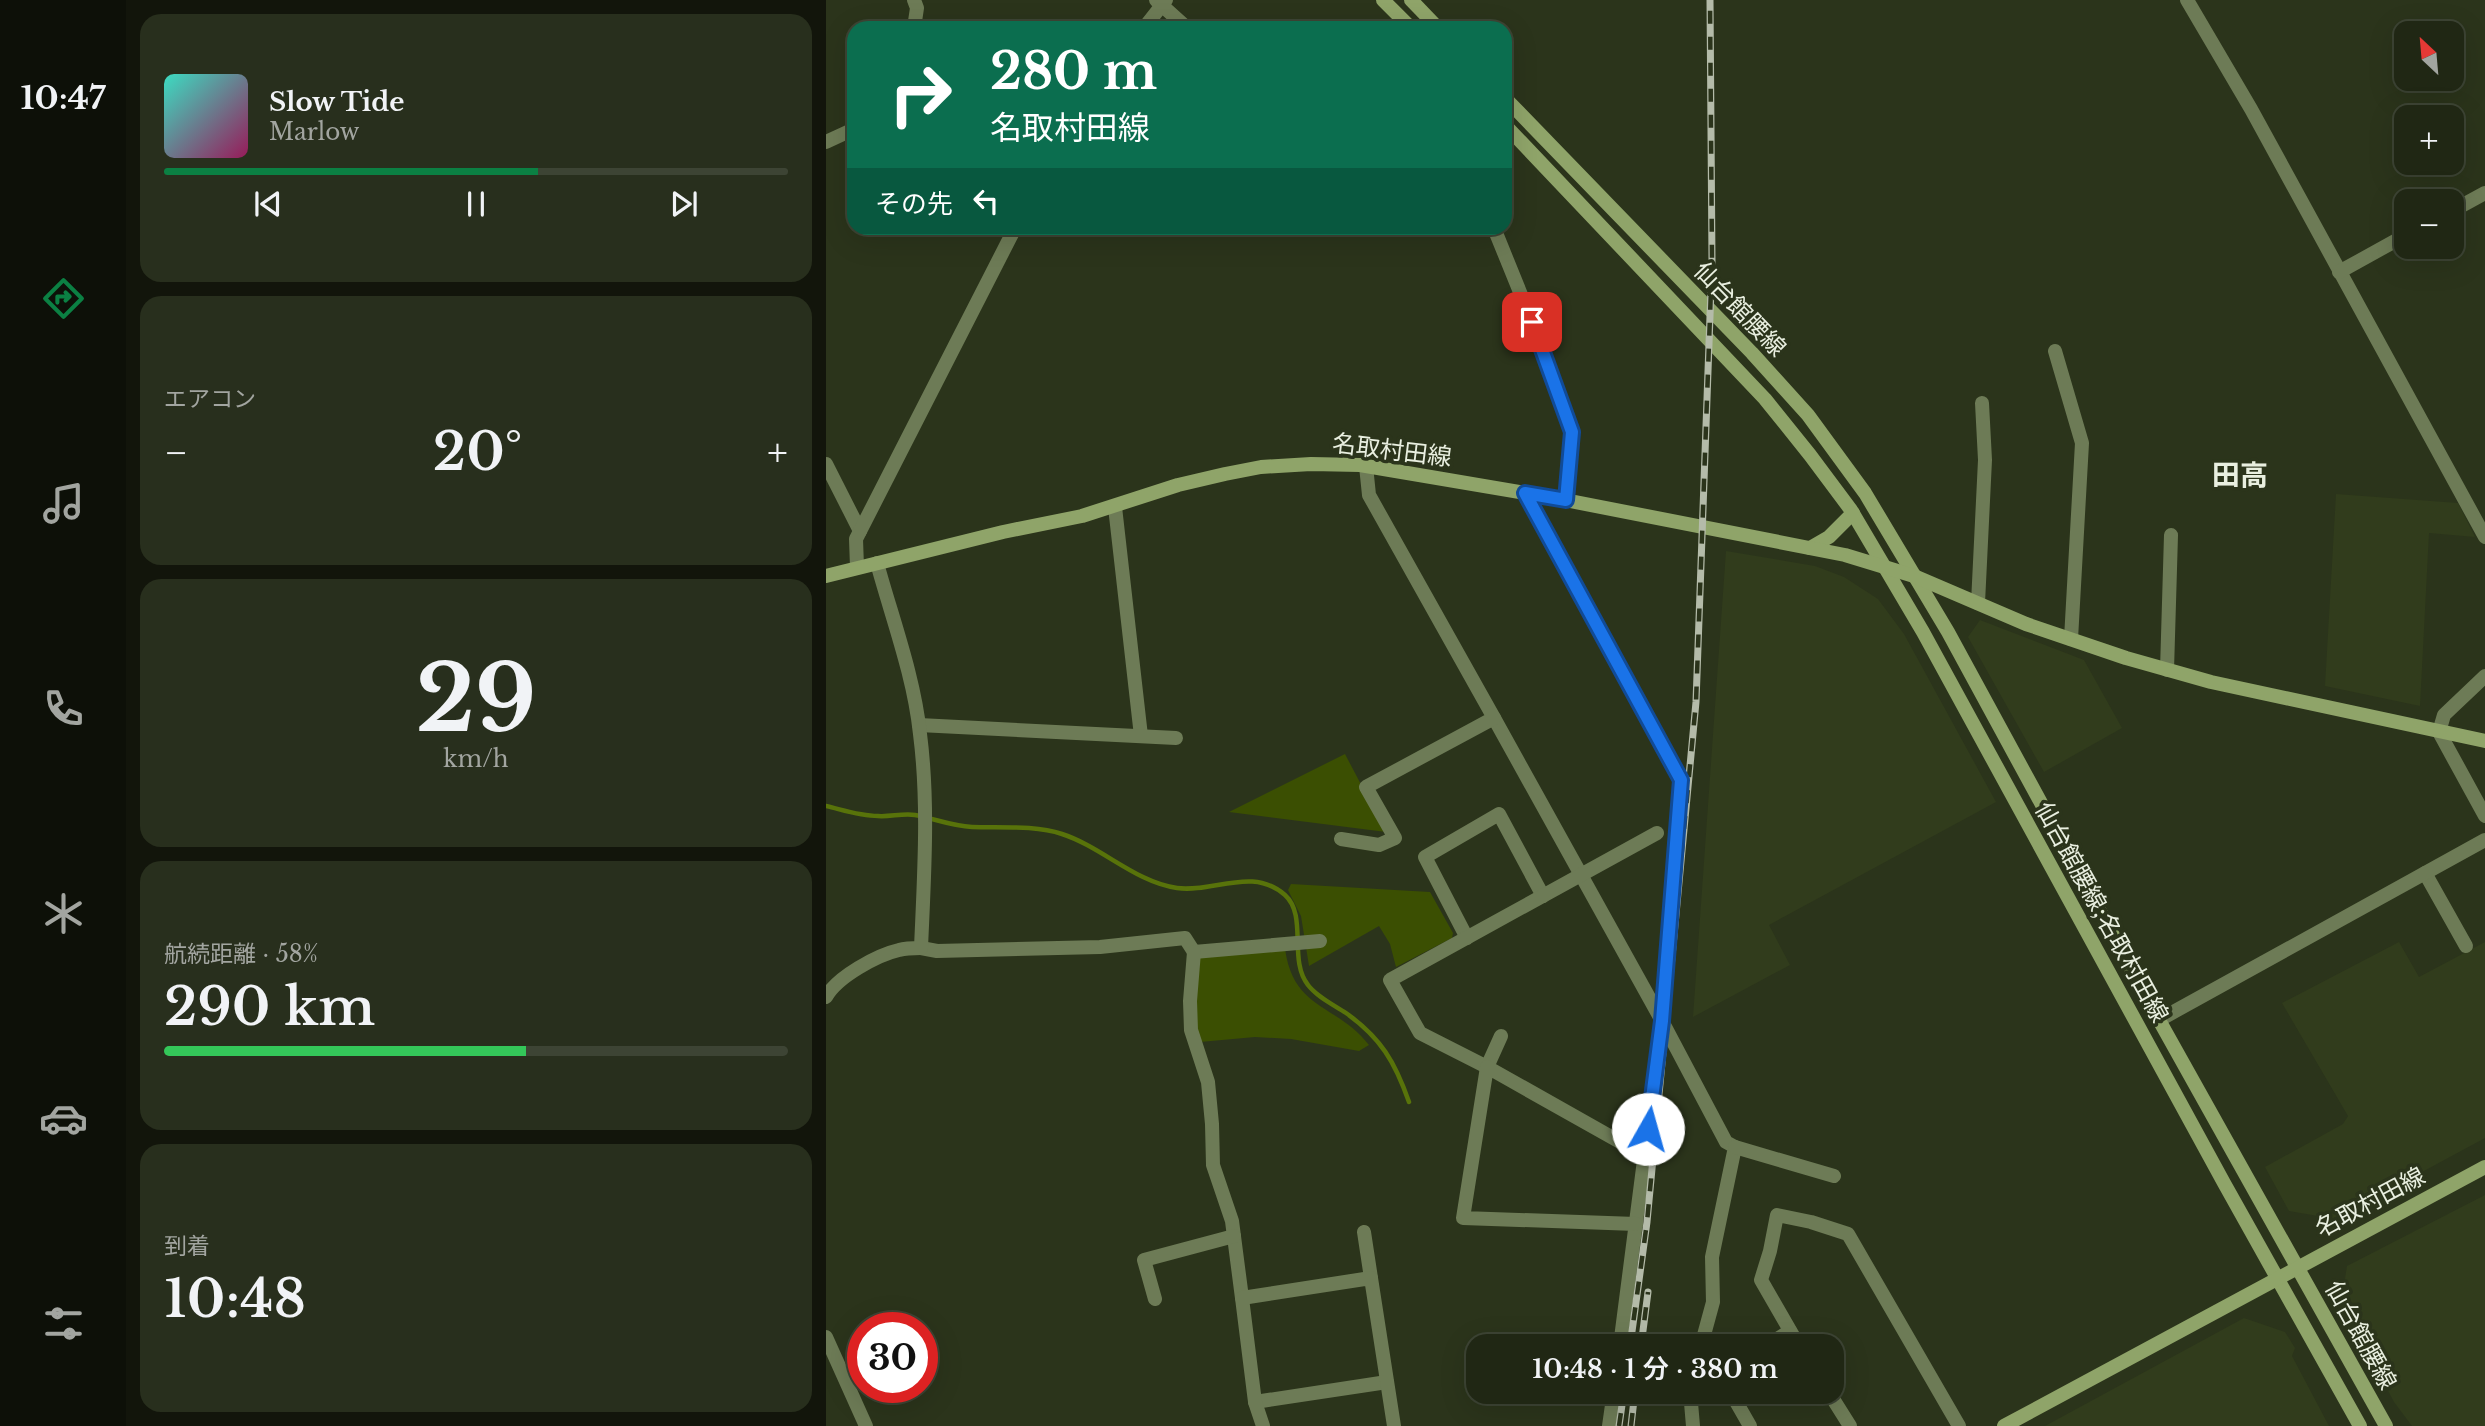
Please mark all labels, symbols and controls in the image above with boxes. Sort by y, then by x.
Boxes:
north arrow [2394,21,2464,91]
map controls [2394,21,2464,259]
text: 280 m [990,41,1157,102]
icon: right [875,49,966,140]
text: 10:47 [21,78,105,118]
text: Slow Tide [269,86,405,118]
button: + [2394,105,2464,175]
text: 名取村田線 [990,108,1150,148]
text: Marlow [269,118,359,146]
icon: left [967,182,1005,220]
icon: previous [249,185,287,223]
icon: pause [457,185,495,223]
icon: next [665,185,703,223]
text: その先 [875,188,953,220]
button: − [2394,189,2464,259]
street label: 仙台館腰線 [1688,256,1792,362]
icon: directions [39,274,88,323]
pin [1502,292,1562,352]
icon: arrive [1513,303,1551,341]
text: エアコン [164,385,256,413]
text: 20° [433,420,522,484]
street label: 名取村田線 [1331,428,1453,472]
text: − [164,429,188,476]
text: + [767,429,788,476]
district label: 田高 [2212,458,2268,493]
icon: music [39,479,88,528]
text: 29 [416,643,536,756]
icon: phone [39,684,88,733]
text: km/h [443,745,509,773]
street label: 仙台館腰線;名取村田線 [2029,797,2175,1027]
icon: climate [39,889,88,938]
text: 航続距離 · 58% [164,940,318,968]
text: 290 km [164,975,375,1039]
position arrow [1611,1092,1685,1166]
icon: car [39,1094,88,1143]
street label: 名取村田線 [2310,1161,2430,1243]
text: 到着 [164,1232,210,1260]
text: 10:48 [164,1267,306,1331]
street label: 仙台館腰線 [2319,1275,2403,1395]
icon: filters [39,1299,88,1348]
speed limit sign: 30 [847,1312,938,1403]
text: 10:48 · 1 分 · 380 m [1532,1353,1778,1385]

